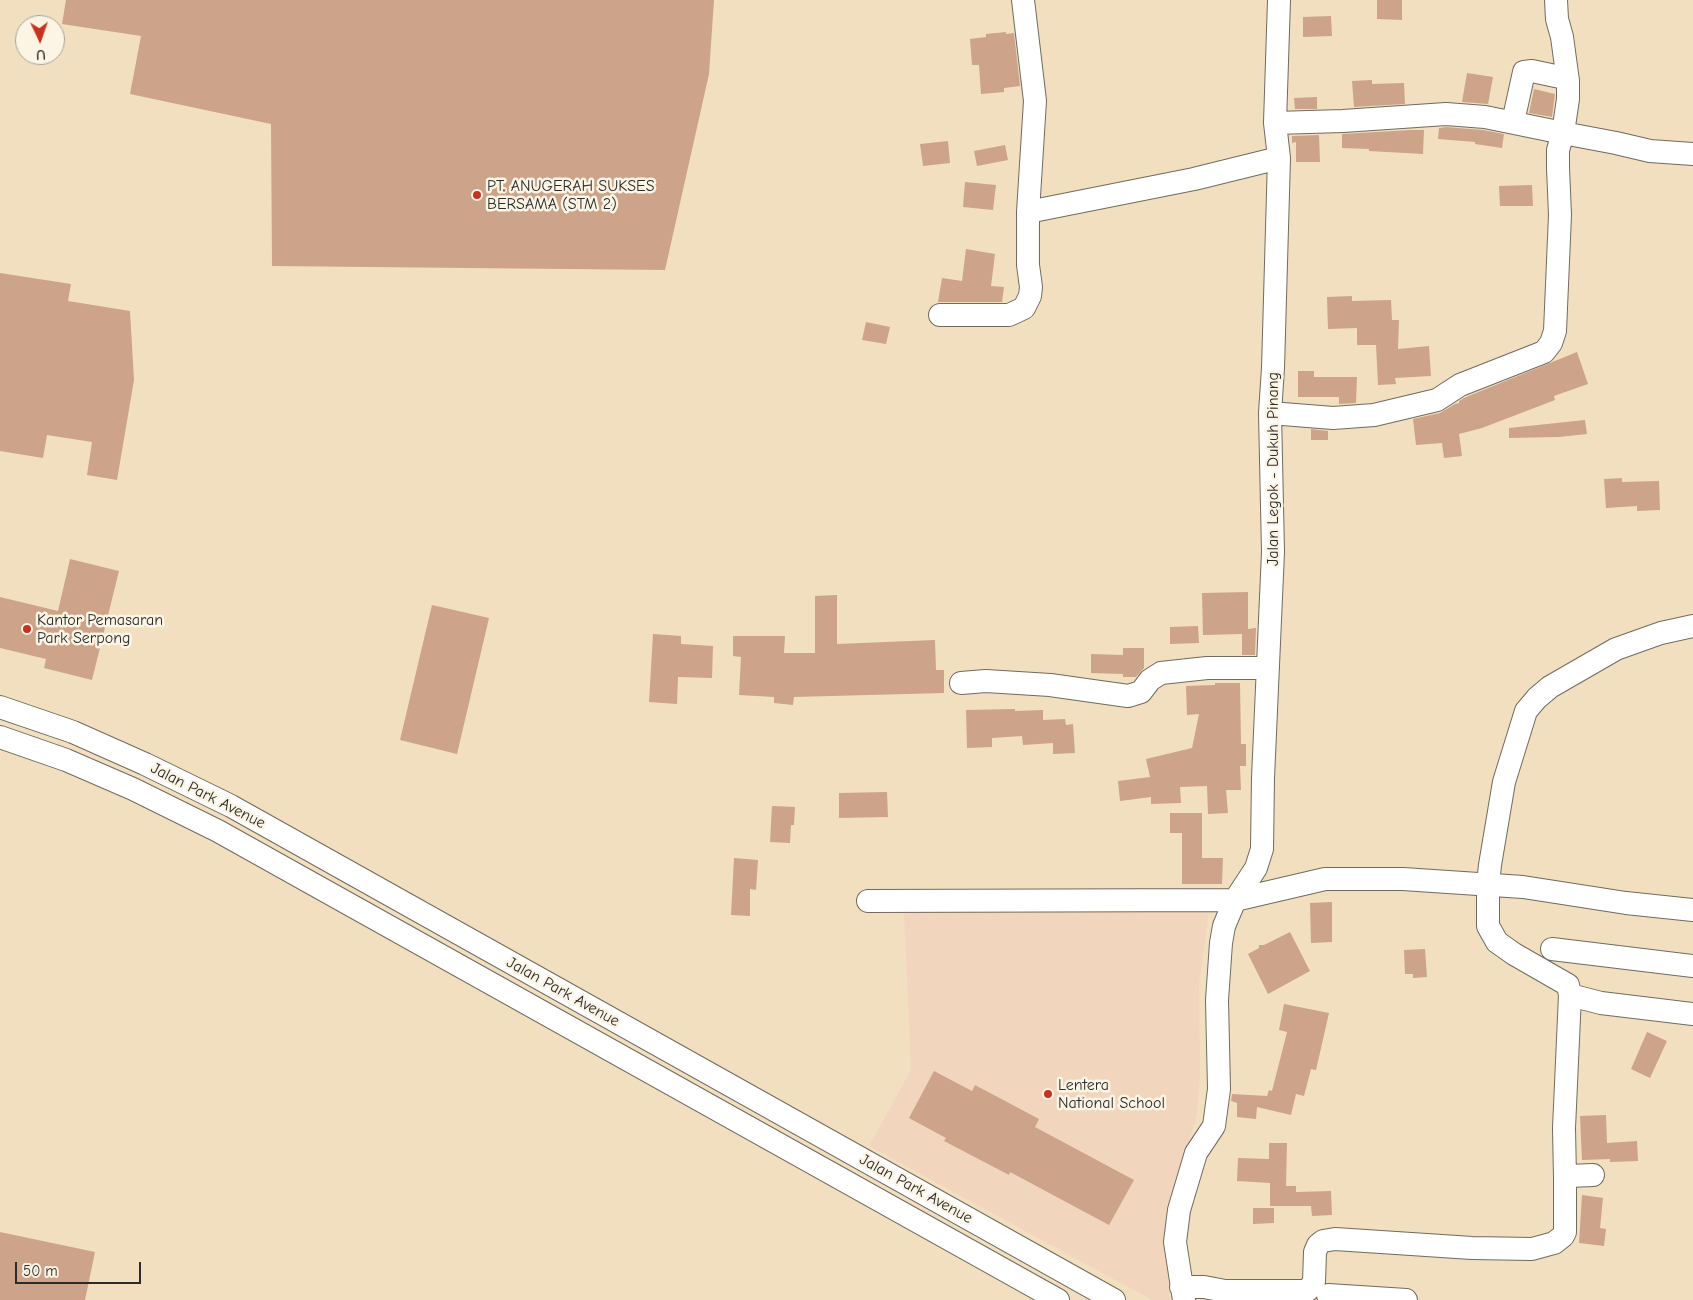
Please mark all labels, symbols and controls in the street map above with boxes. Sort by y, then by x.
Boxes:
north arrow [15,15,65,65]
text: U [36,46,46,63]
place label: PT. ANUGERAH SUKSES BERSAMA (STM 2) [487,176,655,214]
marker: PT. ANUGERAH SUKSES BERSAMA (STM 2) [471,189,483,201]
street label: Jalan Legok - Dukuh Pinang [1263,372,1283,566]
place label: Kantor Pemasaran Park Serpong [37,610,163,648]
marker: Kantor Pemasaran Park Serpong [21,623,33,635]
street label: Jalan Park Avenue [147,759,269,833]
street label: Jalan Park Avenue [503,953,623,1031]
place label: Lentera National School [1058,1075,1165,1113]
marker: Lentera National School [1042,1088,1054,1100]
street label: Jalan Park Avenue [856,1150,976,1228]
scale bar [18,1252,144,1284]
text: 50 m [23,1262,58,1280]

